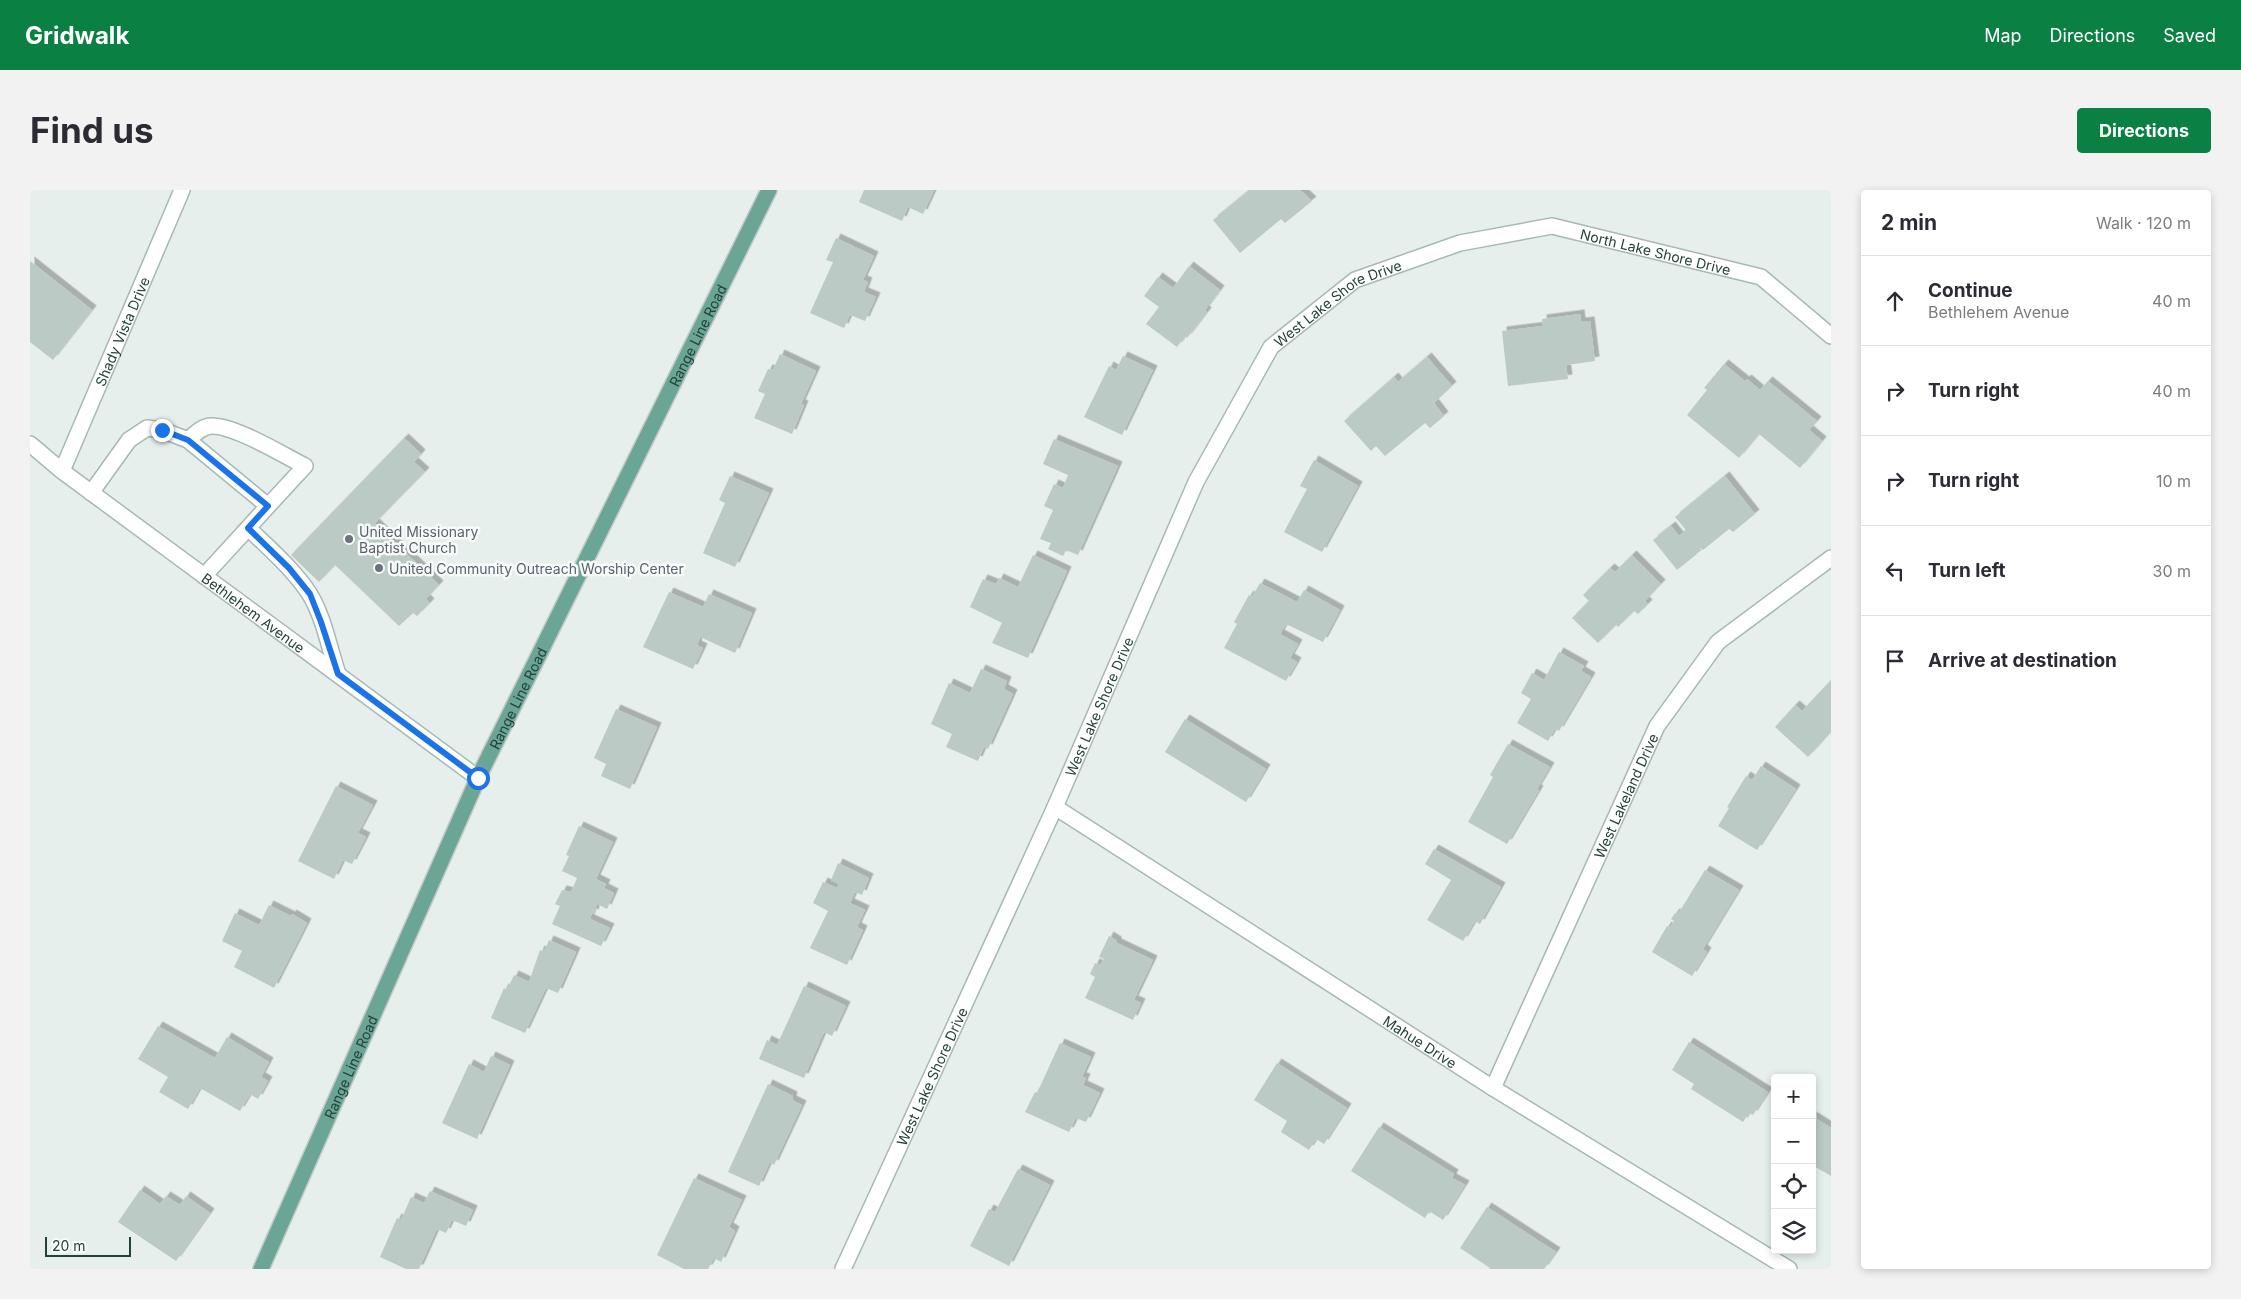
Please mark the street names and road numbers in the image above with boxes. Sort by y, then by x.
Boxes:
street label: North Lake Shore Drive [1579,225,1733,278]
street label: West Lake Shore Drive [1270,256,1404,350]
street label: Shady Vista Drive [91,274,153,388]
street label: Range Line Road [665,281,730,389]
street label: Bethlehem Avenue [199,569,308,656]
street label: West Lake Shore Drive [1061,634,1136,779]
street label: Range Line Road [485,644,550,752]
street label: West Lakeland Drive [1590,730,1661,861]
street label: West Lake Shore Drive [892,1005,970,1148]
street label: Mahue Drive [1380,1012,1460,1071]
street label: Range Line Road [320,1013,381,1121]

